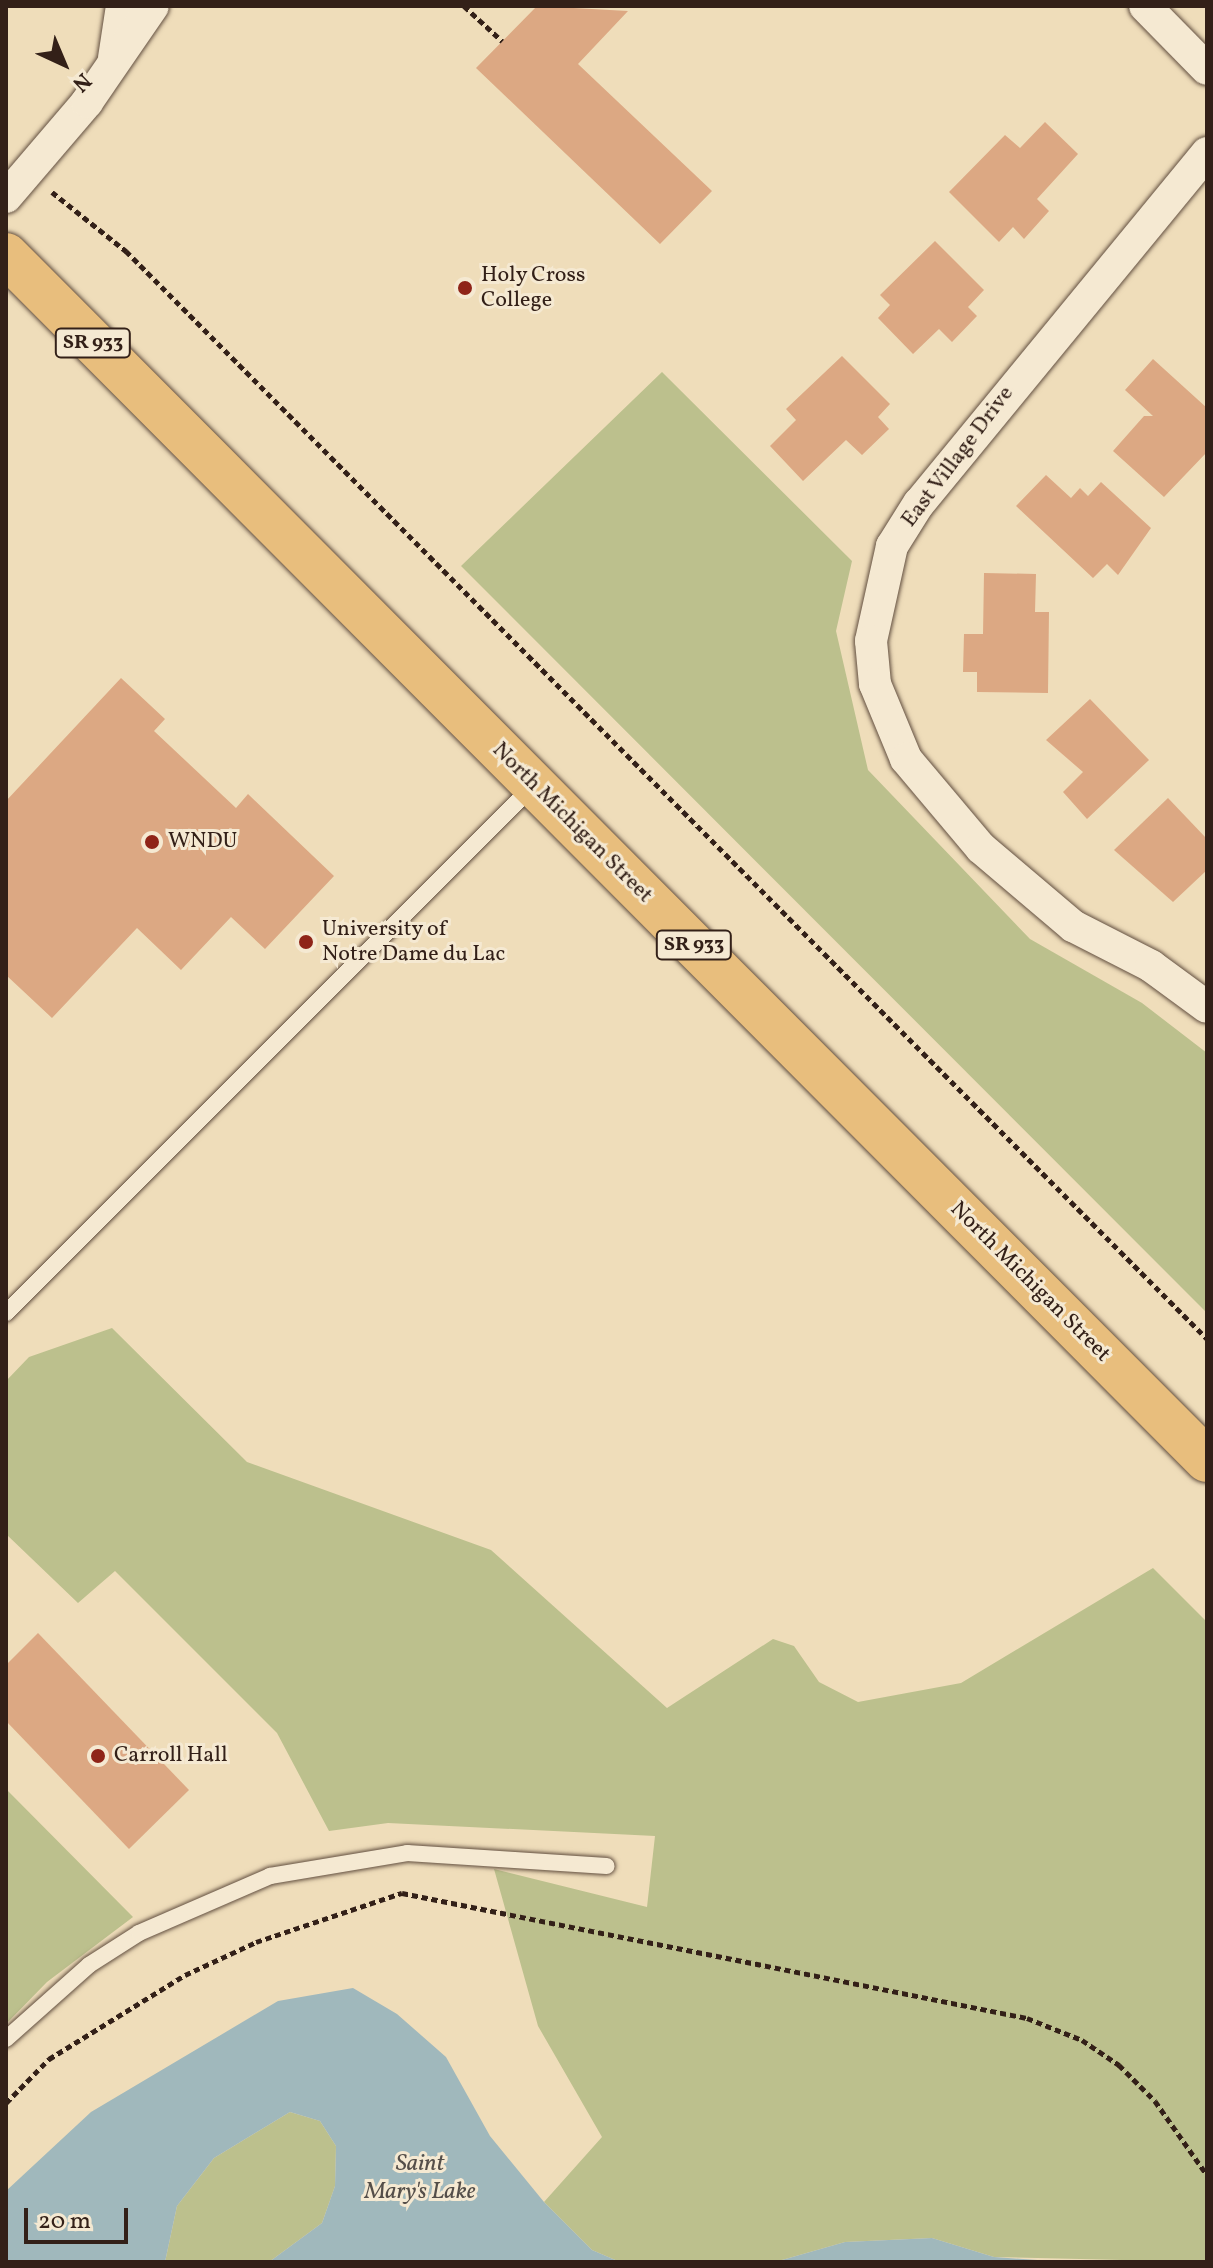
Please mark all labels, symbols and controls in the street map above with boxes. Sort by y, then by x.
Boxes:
north arrow [24,24,104,104]
text: N [65,65,98,98]
place label: Holy Cross College [481,262,586,314]
marker: Holy Cross College [456,279,474,297]
road number: SR 933 [53,327,133,359]
street label: East Village Drive [896,381,1020,533]
street label: North Michigan Street [486,737,658,909]
place label: WNDU [168,829,237,855]
marker: WNDU [143,833,161,851]
place label: University of Notre Dame du Lac [322,916,505,968]
road number: SR 933 [654,929,734,961]
marker: University of Notre Dame du Lac [297,933,315,951]
street label: North Michigan Street [944,1196,1116,1368]
place label: Carroll Hall [114,1743,227,1769]
marker: Carroll Hall [89,1747,107,1765]
water label: Saint Mary's Lake [365,2151,475,2207]
scale bar [28,2192,132,2242]
text: 20 m [38,2205,91,2239]

